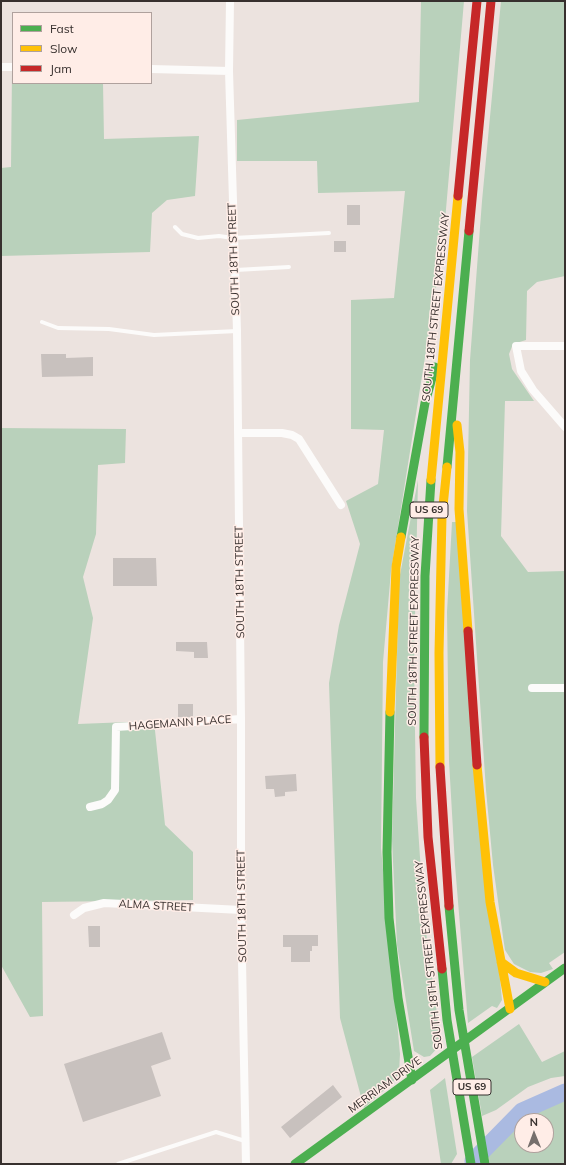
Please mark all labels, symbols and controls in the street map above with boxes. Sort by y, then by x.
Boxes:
legend [12,12,152,84]
text: Fast [50,21,74,36]
text: Slow [50,41,78,56]
text: Jam [50,61,72,76]
street label: SOUTH 18TH STREET [225,202,243,316]
street label: SOUTH 18TH STREET EXPRESSWAY [420,212,452,402]
road number: US 69 [410,502,448,518]
street label: SOUTH 18TH STREET [232,525,248,639]
street label: SOUTH 18TH STREET EXPRESSWAY [406,536,422,726]
street label: HAGEMANN PLACE [128,713,232,733]
street label: SOUTH 18TH STREET [234,849,250,963]
street label: SOUTH 18TH STREET EXPRESSWAY [413,860,445,1050]
street label: ALMA STREET [118,897,194,915]
street label: MERRIAM DRIVE [346,1054,424,1116]
road number: US 69 [453,1079,491,1095]
north arrow [514,1113,554,1153]
text: N [530,1115,538,1129]

